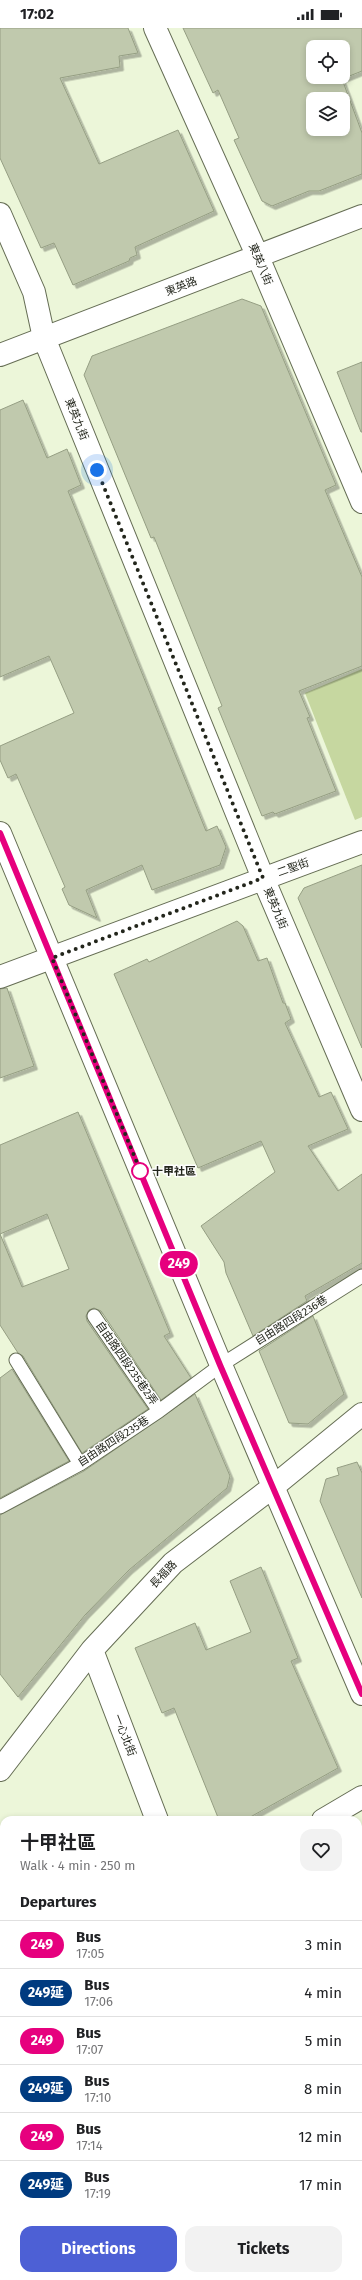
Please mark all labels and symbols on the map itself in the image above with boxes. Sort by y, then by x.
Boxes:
street label: 東英八街 [246,241,275,287]
street label: 東英路 [163,274,199,298]
street label: 東英九街 [62,396,91,442]
your location [87,460,107,480]
street label: 二聖街 [275,856,311,879]
street label: 東英九街 [261,885,290,931]
marker: 十甲社區 [131,1162,149,1180]
place label: 十甲社區 [152,1165,196,1178]
line badge: 249 [156,1251,202,1277]
street label: 自由路四段236巷 [253,1293,330,1348]
street label: 自由路四段235巷2弄 [93,1319,160,1407]
street label: 自由路四段235巷 [75,1414,151,1469]
street label: 長福路 [147,1558,179,1591]
street label: 一心北街 [111,1712,138,1758]

